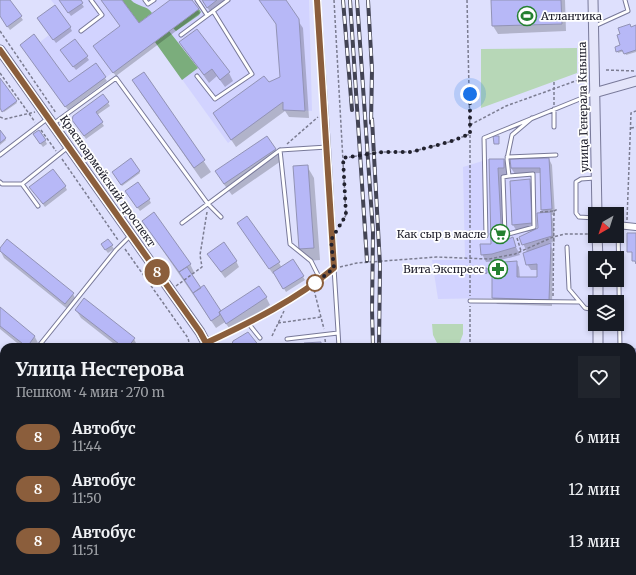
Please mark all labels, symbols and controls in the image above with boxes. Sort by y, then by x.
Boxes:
sports icon: Атлантика [516,5,538,27]
place label: Атлантика [540,9,602,23]
street label: улица Генерала Кныша [575,41,591,173]
your location [460,84,480,104]
street label: Красноармейский проспект [57,112,159,250]
north arrow [588,207,624,243]
map controls [588,207,624,331]
supermarket icon: Как сыр в масле [489,223,511,245]
place label: Как сыр в масле [397,227,486,241]
button: locate [588,251,624,287]
pharmacy icon: Вита Экспресс [487,258,509,280]
line badge: 8 [144,259,170,285]
place label: Вита Экспресс [403,262,484,276]
text: 8 [153,263,161,281]
unlabelled marker [306,274,324,292]
button: layers [588,295,624,331]
button: heart [578,356,620,398]
text: Улица Нестерова [16,357,184,381]
text: Пешком · 4 мин · 270 m [16,384,165,401]
text: Автобус [72,419,136,438]
text: 8 [34,428,42,446]
text: 6 мин [575,428,620,447]
text: 11:44 [72,438,102,455]
text: Автобус [72,471,136,490]
text: 8 [34,480,42,498]
text: 12 мин [568,480,620,499]
text: 11:50 [72,490,102,507]
text: Автобус [72,523,136,542]
text: 8 [34,532,42,550]
text: 13 мин [569,532,620,551]
text: 11:51 [72,542,99,559]

